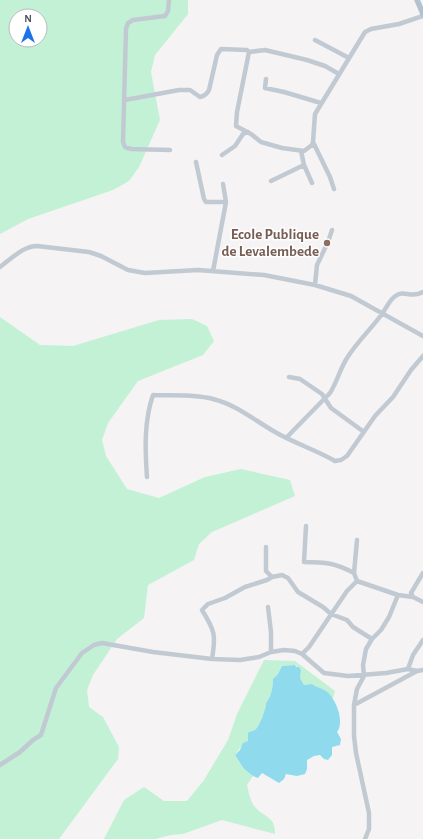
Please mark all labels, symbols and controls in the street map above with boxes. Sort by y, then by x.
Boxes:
north arrow [8,8,48,48]
text: N [24,13,32,24]
place label: Ecole Publique de Levalembede [222,227,319,259]
marker: Ecole Publique de Levalembede [322,238,332,248]

